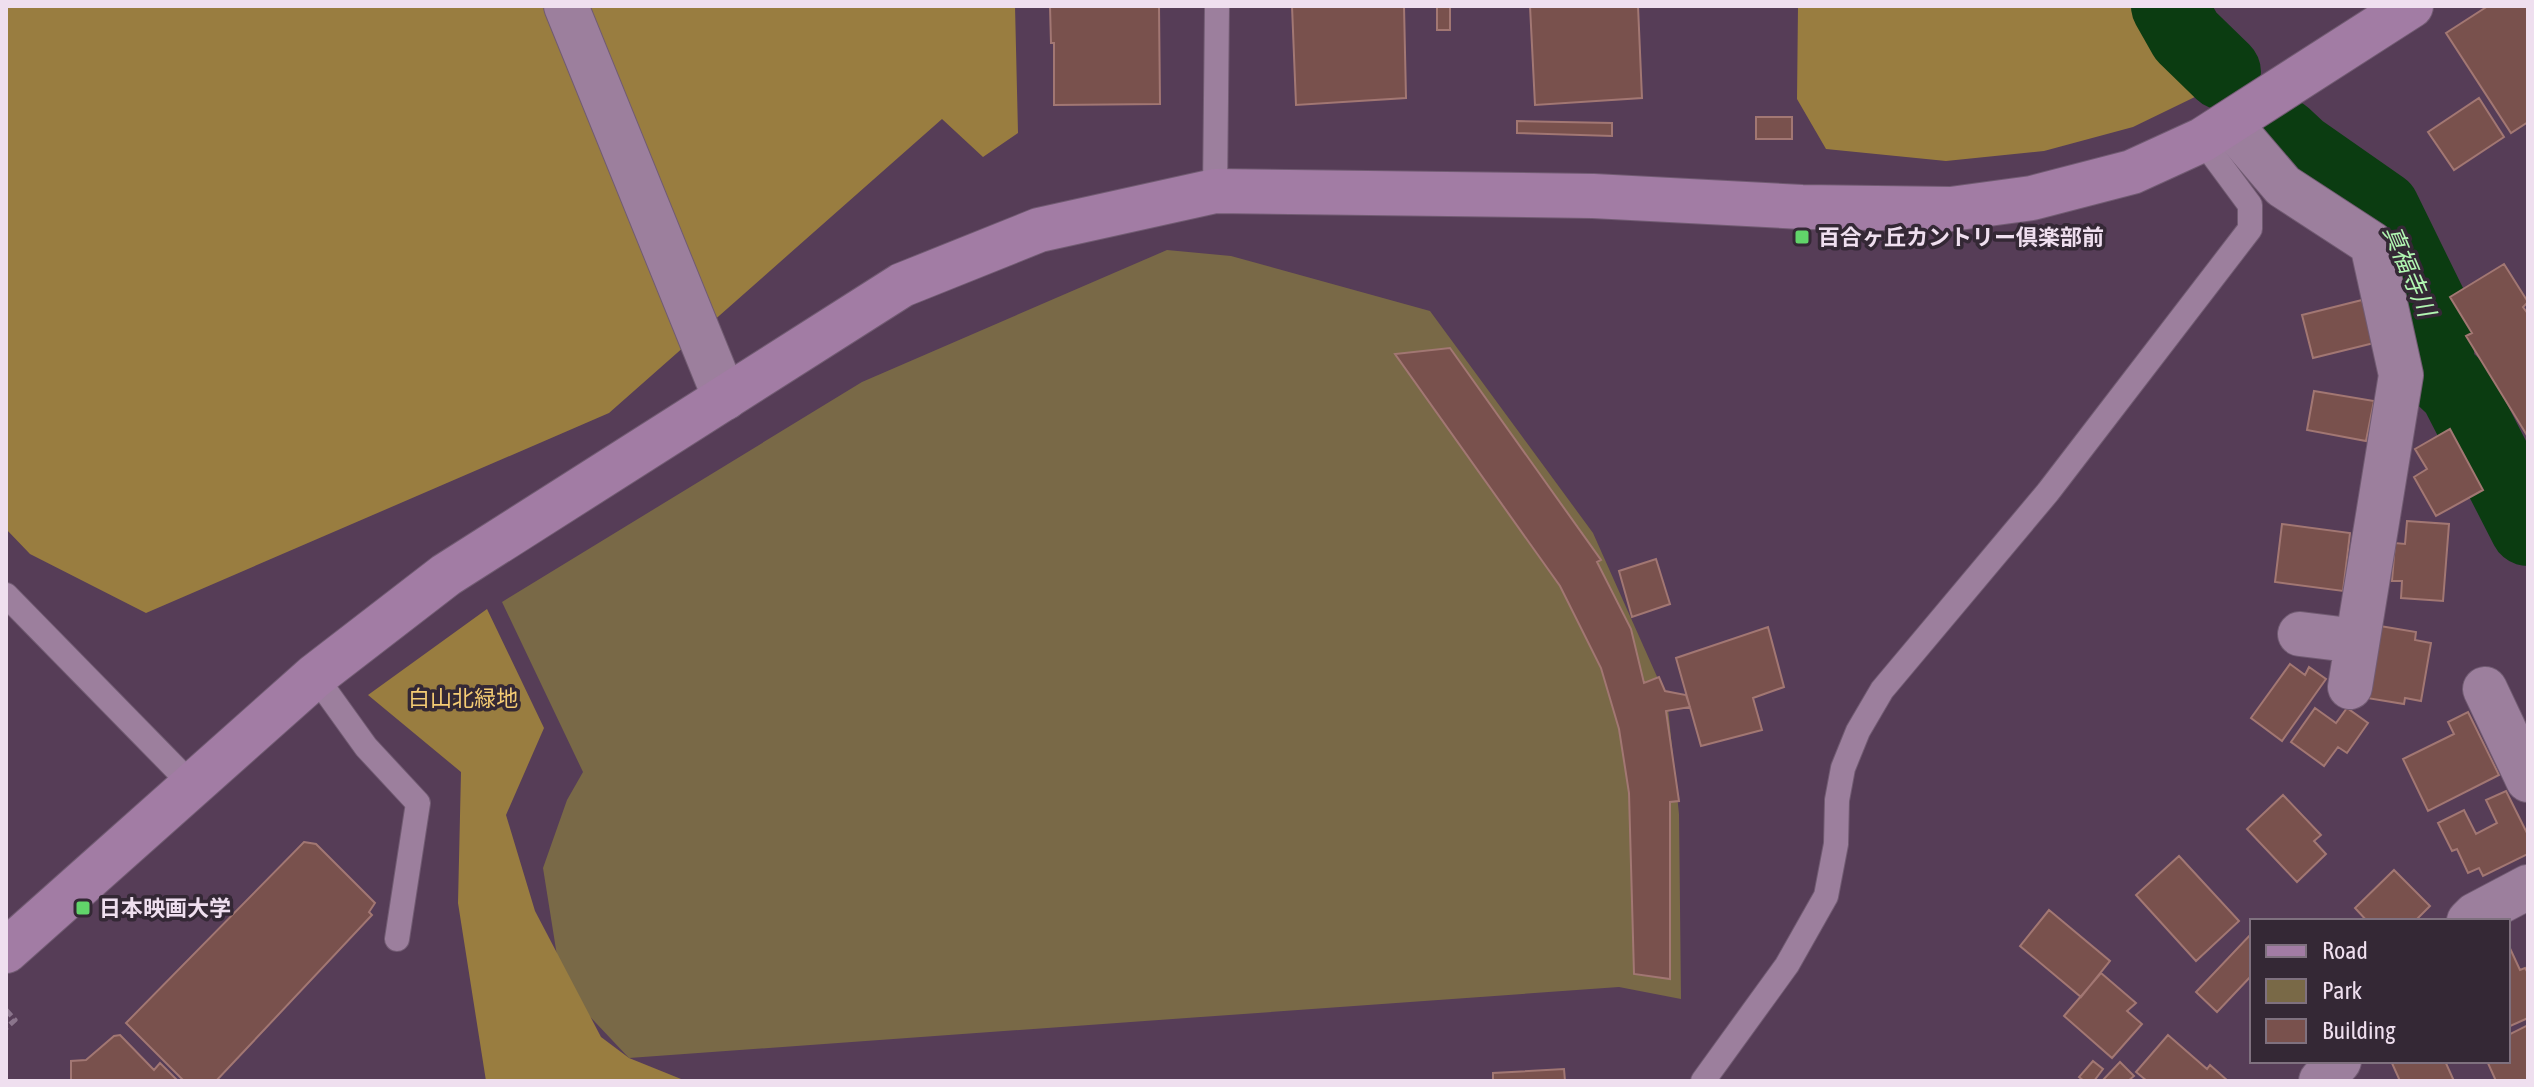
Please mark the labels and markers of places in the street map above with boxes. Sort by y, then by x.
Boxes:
place label: 百合ヶ丘カントリー倶楽部前 [1818,224,2104,250]
marker: 百合ヶ丘カントリー倶楽部前 [1793,228,1811,246]
place label: 日本映画大学 [99,895,231,921]
marker: 日本映画大学 [74,899,92,917]

